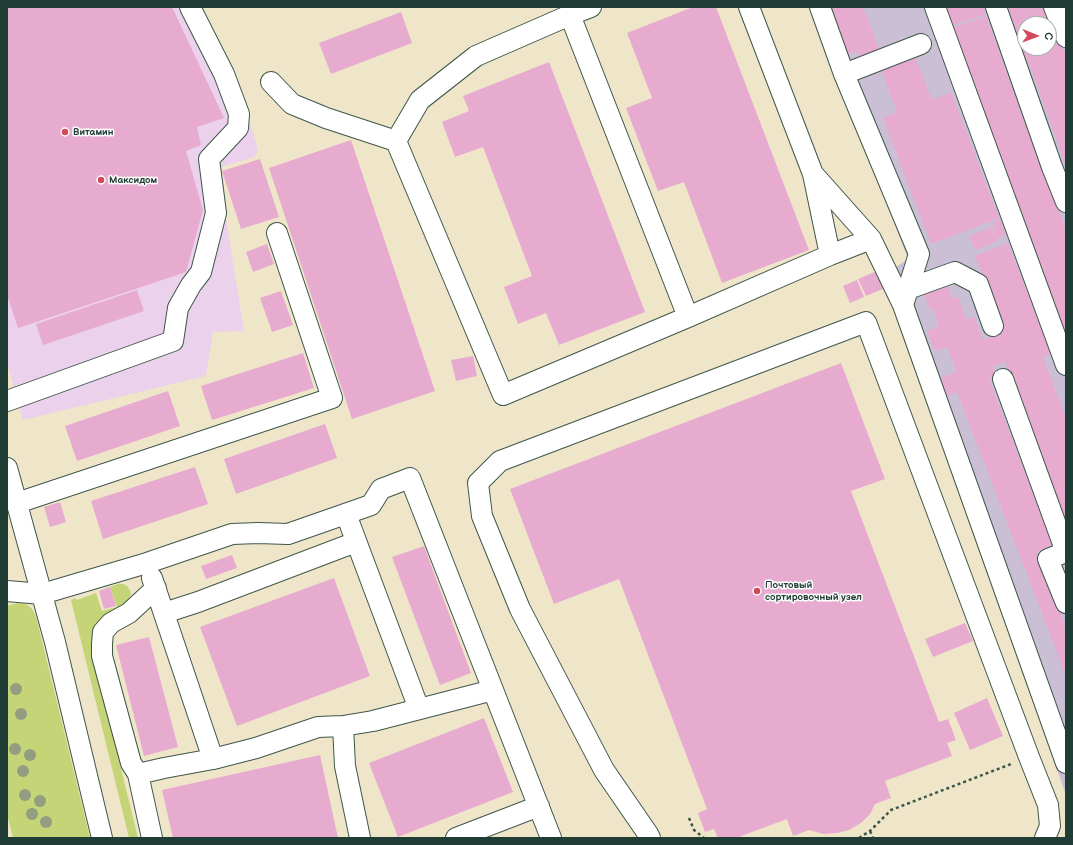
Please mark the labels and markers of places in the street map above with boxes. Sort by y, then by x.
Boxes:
place label: Витамин [73,126,114,138]
marker: Витамин [60,127,70,137]
place label: Максидом [109,174,157,186]
marker: Максидом [96,175,106,185]
place label: Почтовый сортировочный узел [765,579,862,602]
marker: Почтовый сортировочный узел [752,586,762,596]

